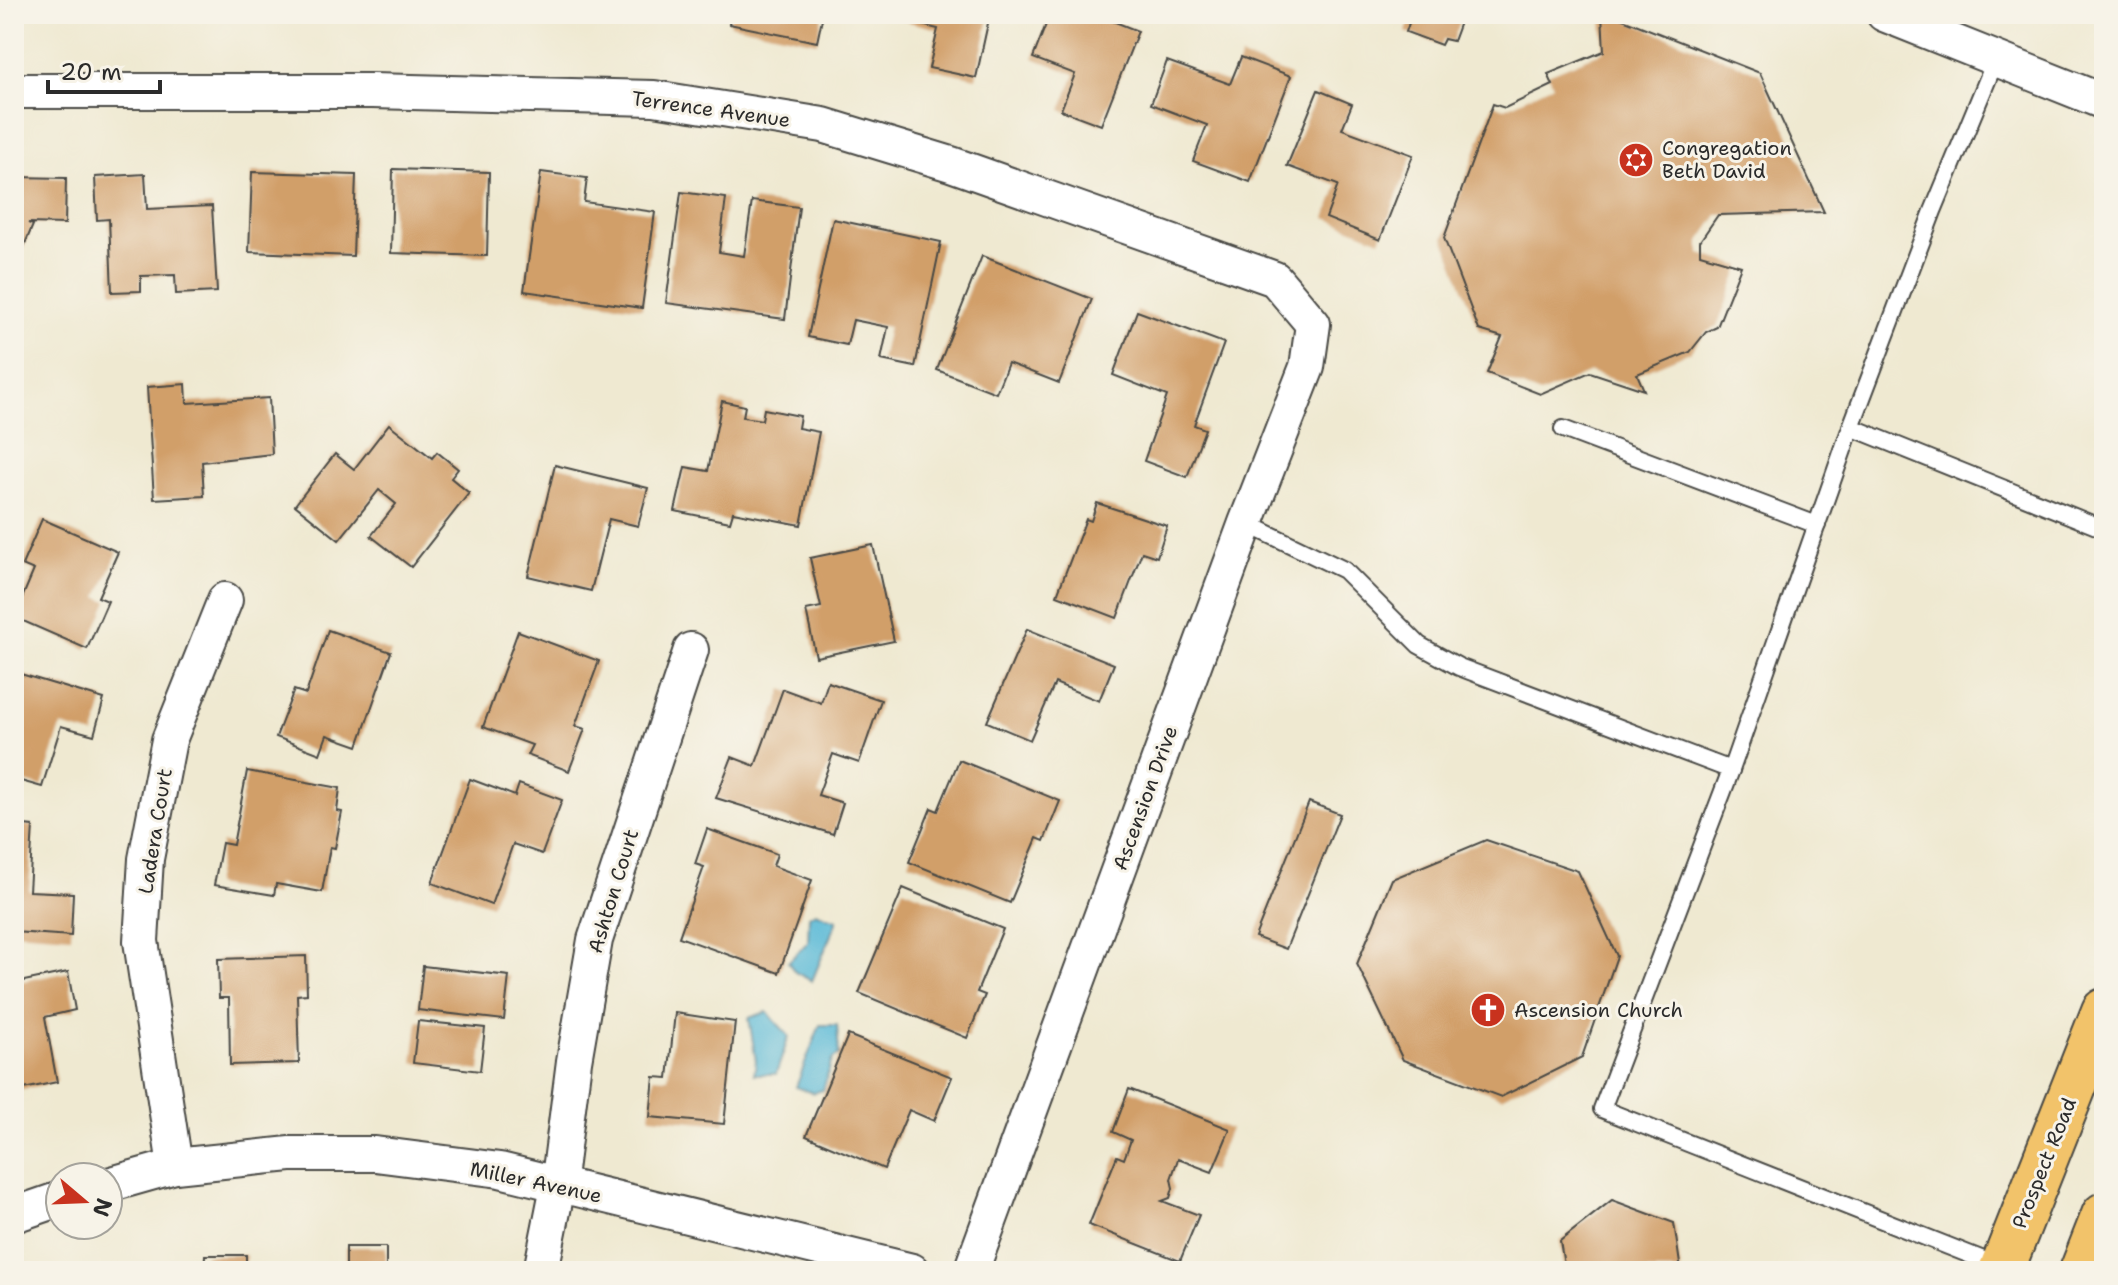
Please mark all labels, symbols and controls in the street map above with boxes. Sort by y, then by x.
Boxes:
scale bar [48,44,160,94]
text: 20 m [60,56,122,88]
street label: Terrence Avenue [630,85,792,133]
place label: Congregation Beth David [1662,135,1792,184]
synagogue icon: Congregation Beth David [1617,141,1655,179]
street label: Ascension Drive [1107,722,1183,874]
street label: Ladera Court [132,766,178,896]
street label: Ashton Court [582,826,644,956]
church icon: Ascension Church [1469,991,1507,1029]
place label: Ascension Church [1514,997,1683,1023]
street label: Prospect Road [2006,1093,2082,1232]
street label: Miller Avenue [468,1155,604,1209]
north arrow [44,1161,124,1241]
text: N [86,1194,119,1220]

